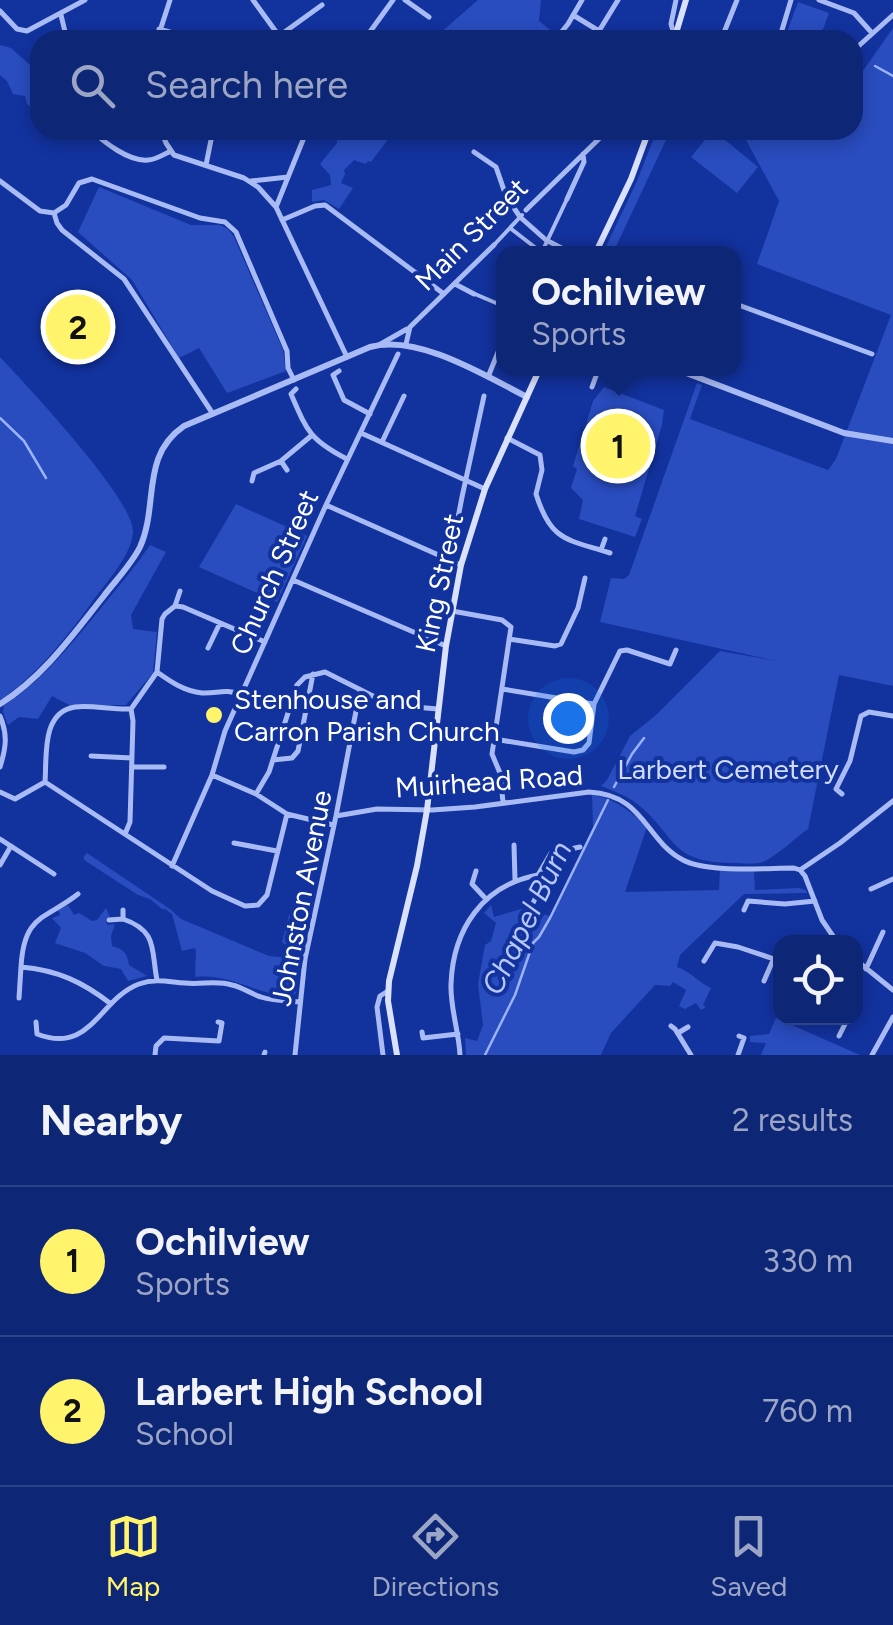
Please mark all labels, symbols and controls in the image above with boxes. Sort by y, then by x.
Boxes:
search box [30,30,863,140]
icon: search [65,58,120,113]
text: Search here [145,62,348,108]
street label: Main Street [408,171,534,297]
popup [496,246,741,376]
text: Ochilview [531,269,706,315]
pin: 2 [46,290,110,364]
text: Sports [531,315,626,353]
pin: 1 [586,408,650,484]
street label: Church Street [222,484,326,660]
street label: King Street [408,511,470,655]
place label: Stenhouse and Carron Parish Church [234,682,500,748]
your location [543,693,594,744]
marker: Stenhouse and Carron Parish Church [203,704,225,726]
park label: Larbert Cemetery [617,752,839,786]
street label: Muirhead Road [394,757,584,805]
street label: Johnston Avenue [263,787,339,1009]
water label: Chapel Burn [473,835,580,1001]
map controls [773,935,863,1025]
button: locate [773,935,863,1025]
text: Nearby [40,1095,182,1146]
text: 2 results [732,1101,853,1139]
text: Ochilview [135,1219,310,1265]
text: 1 [66,1242,79,1280]
text: 330 m [763,1242,853,1280]
text: Sports [135,1265,230,1303]
text: Larbert High School [135,1369,483,1415]
text: 2 [63,1392,82,1430]
text: 760 m [762,1392,853,1430]
text: School [135,1415,234,1453]
tab: Map [106,1509,161,1603]
tab: Directions [372,1509,499,1603]
tab: Saved [710,1509,787,1603]

